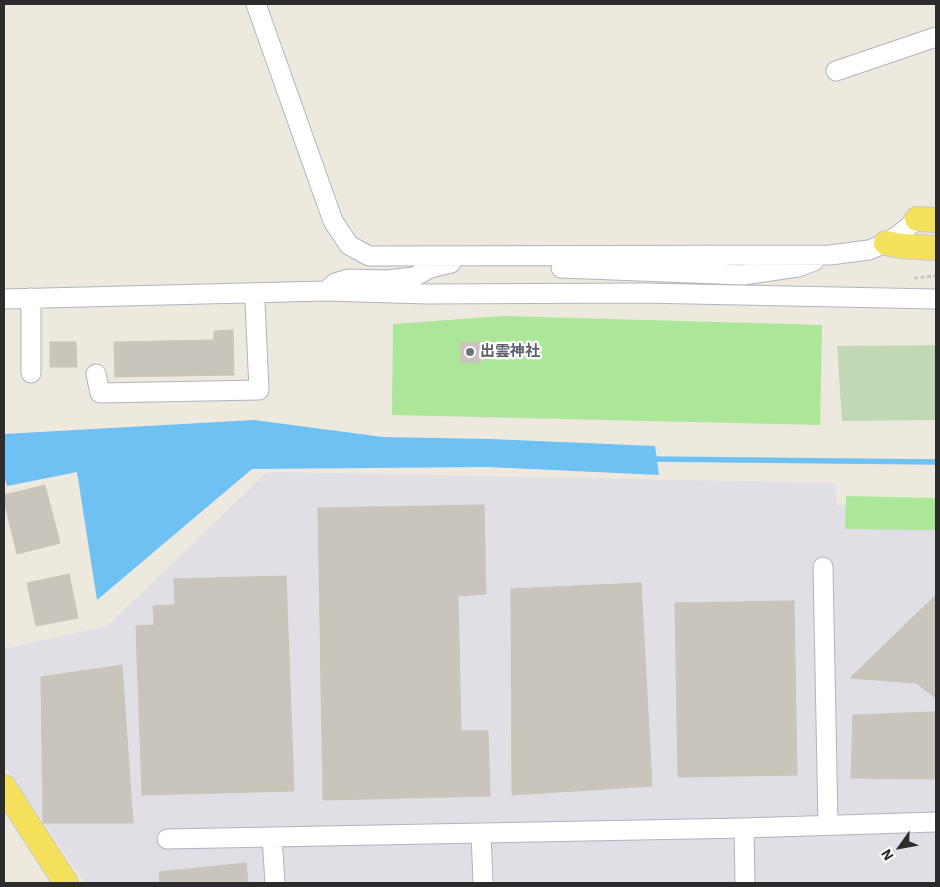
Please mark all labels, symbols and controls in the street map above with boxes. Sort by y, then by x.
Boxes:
place label: 出雲神社 [480,343,540,361]
marker: 出雲神社 [464,346,476,358]
north arrow [875,822,925,872]
text: N [877,846,898,864]

